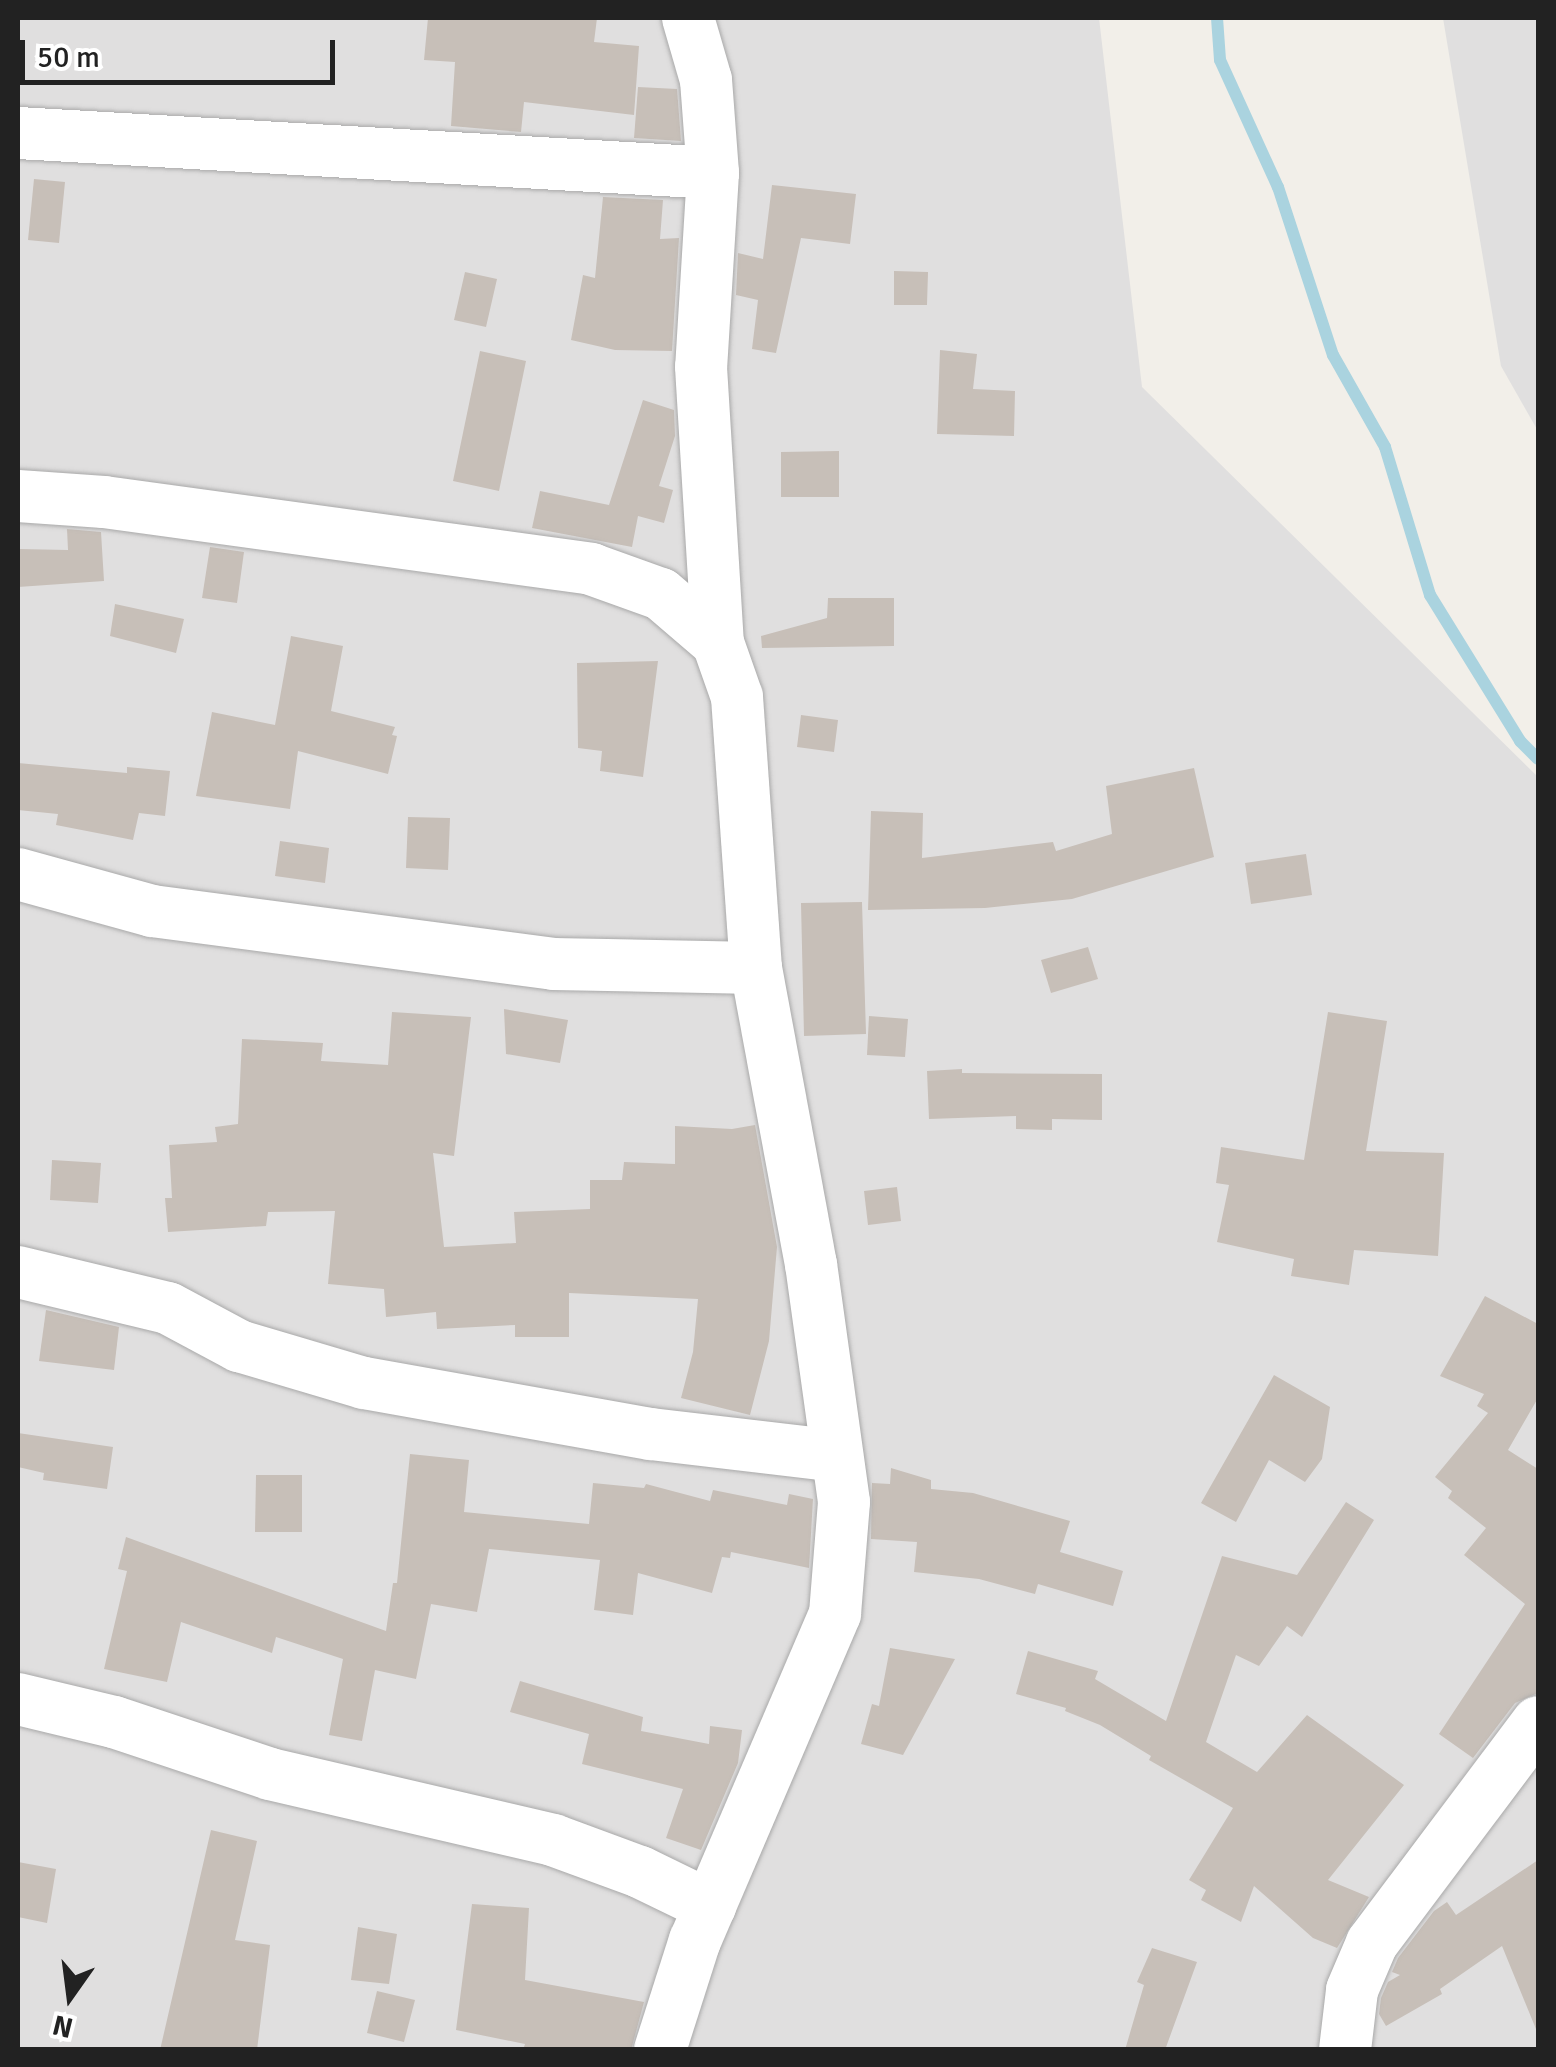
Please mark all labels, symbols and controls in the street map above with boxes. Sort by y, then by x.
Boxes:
scale bar [25,20,340,82]
text: 50 m [37,39,100,76]
north arrow [20,1947,120,2047]
text: N [49,2007,76,2045]

